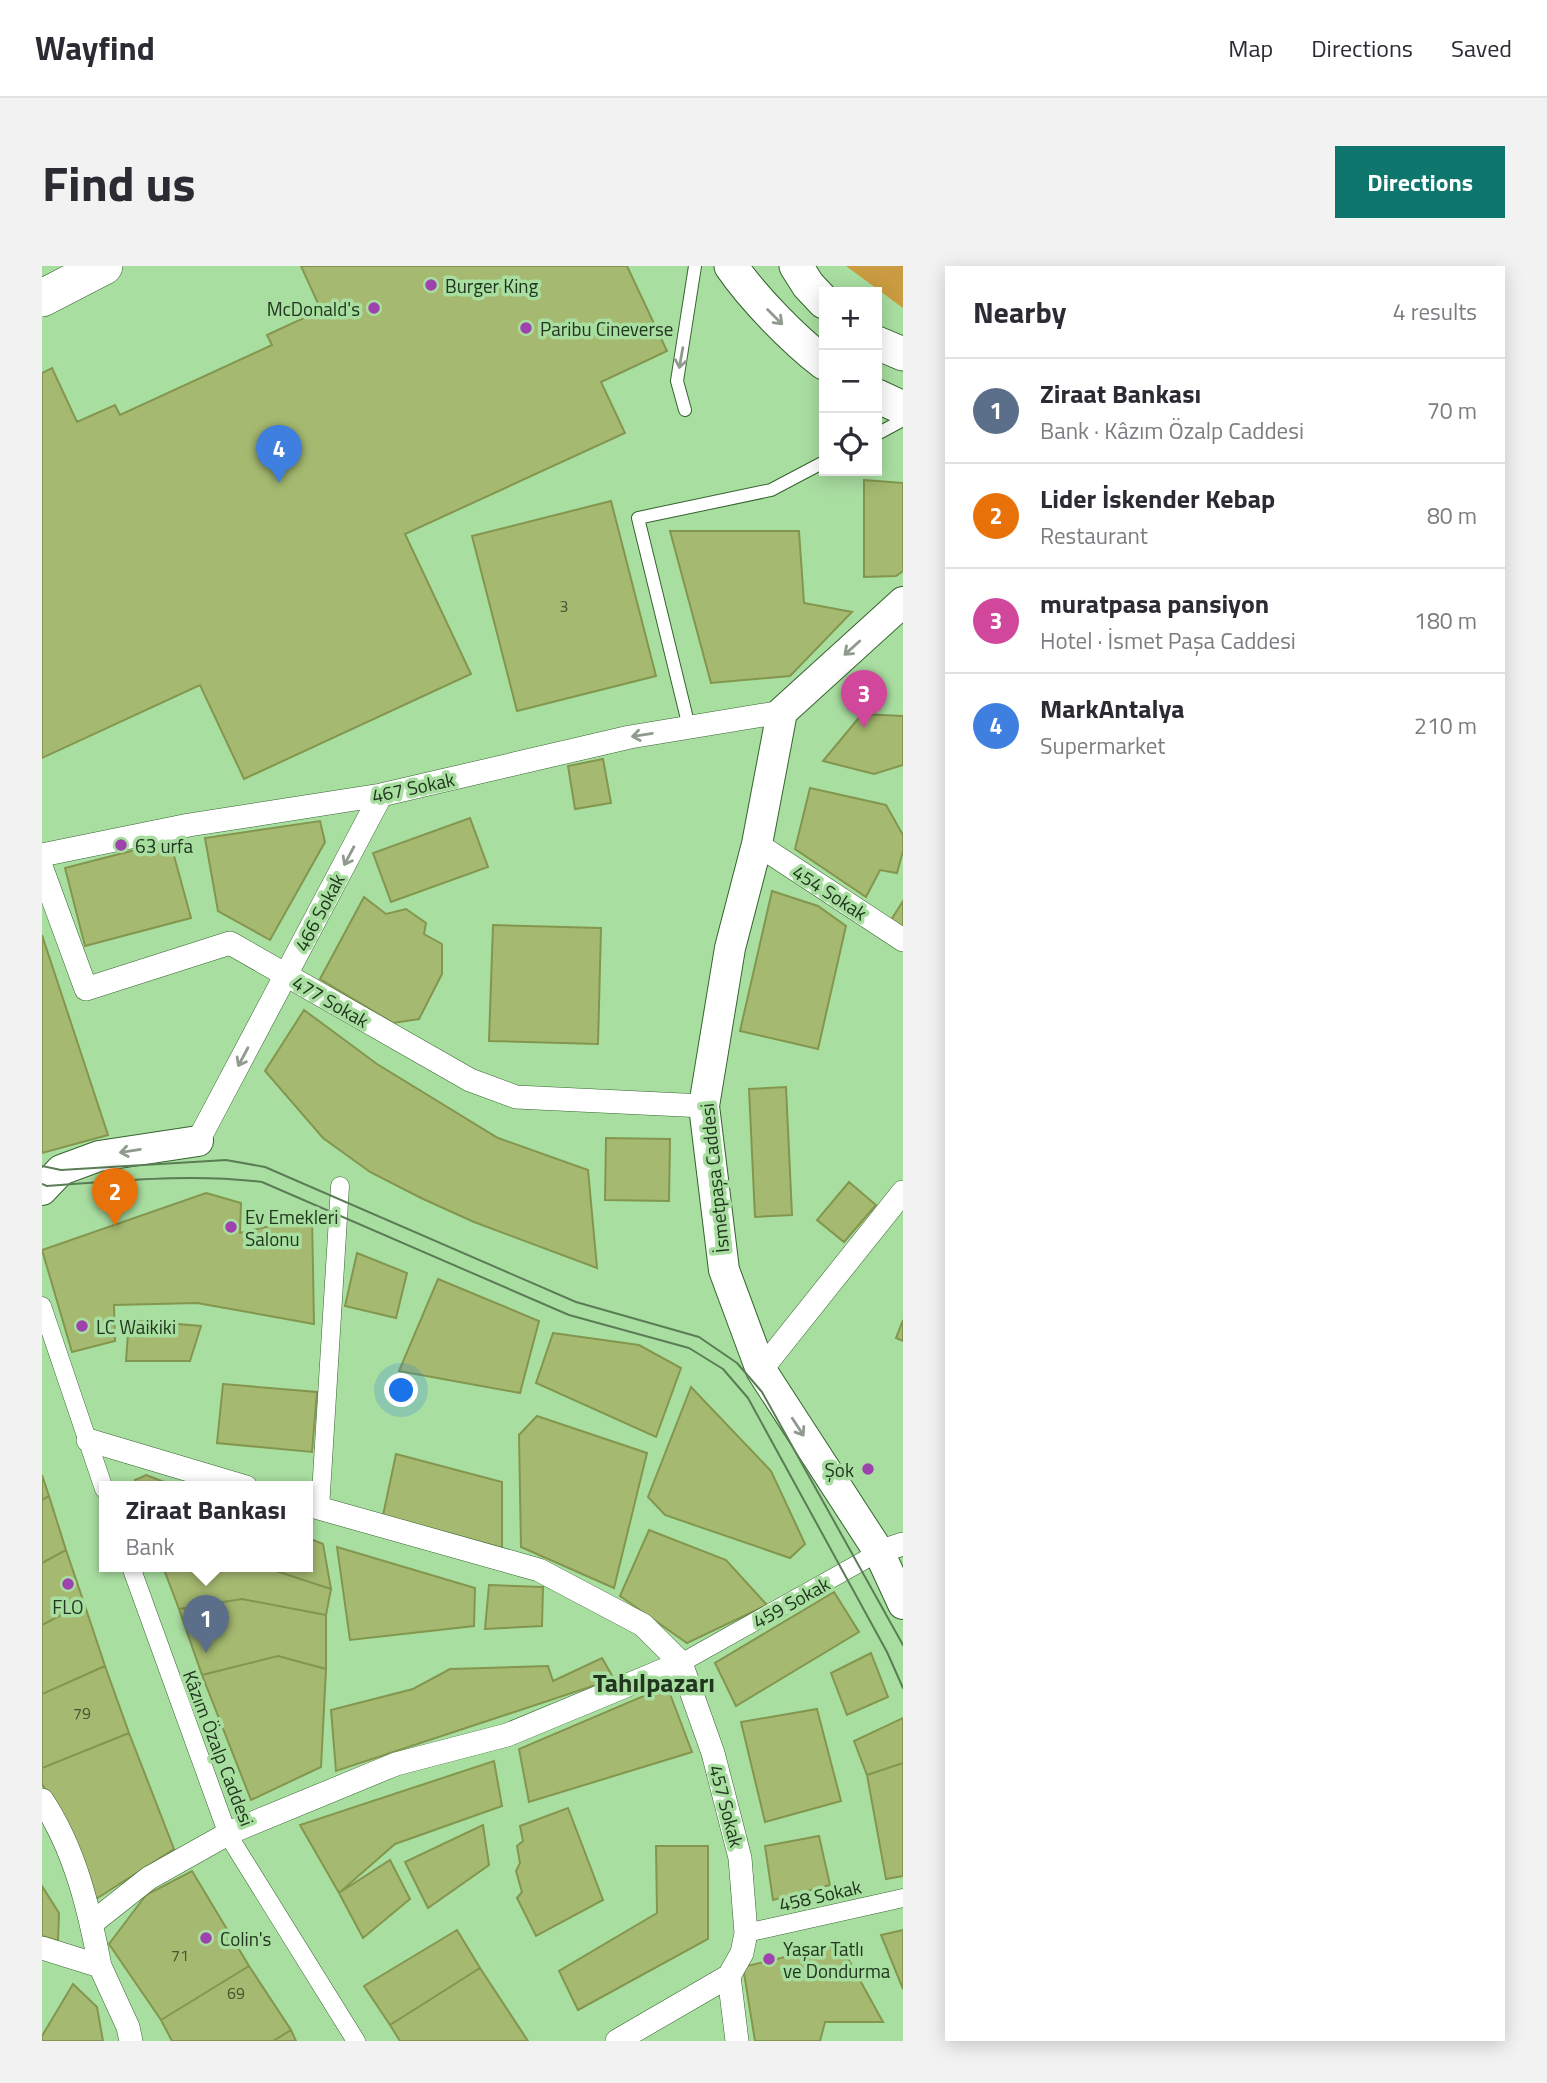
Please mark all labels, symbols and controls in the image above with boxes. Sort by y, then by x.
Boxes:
text: Wayfind [35,23,155,73]
text: Map [1228,30,1273,66]
text: Directions [1311,30,1413,66]
text: Saved [1451,30,1512,66]
text: Find us [42,145,196,220]
button: Directions [1335,146,1505,218]
place label: Burger King [445,271,539,300]
marker: Burger King [423,277,439,293]
map controls [819,287,882,476]
button: + [819,287,882,350]
text: Nearby [973,289,1066,335]
place label: McDonald's [267,294,360,323]
text: 4 results [1393,294,1477,329]
marker: McDonald's [366,300,382,316]
one-way arrow [767,308,784,325]
place label: Paribu Cineverse [540,314,673,343]
marker: Paribu Cineverse [518,320,534,336]
one-way arrow [674,346,687,368]
button: − [819,350,882,413]
text: Ziraat Bankası [1040,374,1201,413]
text: 1 [990,393,1002,428]
text: 70 m [1427,393,1477,428]
button: locate [819,413,882,476]
text: Bank · Kâzım Özalp Caddesi [1040,413,1304,448]
pin: 4 [256,425,302,483]
text: Lider İskender Kebap [1040,479,1275,518]
text: 2 [990,498,1002,533]
text: 80 m [1427,498,1477,533]
text: Restaurant [1040,518,1148,553]
text: muratpasa pansiyon [1040,584,1269,623]
house number: 3 [560,594,568,618]
text: 3 [990,603,1002,638]
text: 180 m [1414,603,1477,638]
text: Hotel · İsmet Paşa Caddesi [1040,623,1296,658]
one-way arrow [844,640,862,656]
pin: 3 [841,670,887,728]
text: MarkAntalya [1040,689,1185,728]
text: 4 [990,708,1002,743]
text: 210 m [1414,708,1477,743]
text: Supermarket [1040,728,1165,763]
one-way arrow [631,729,654,742]
street label: 467 Sokak [369,764,457,810]
place label: 63 urfa [135,831,193,860]
marker: 63 urfa [113,837,129,853]
one-way arrow [342,845,356,865]
street label: 454 Sokak [787,857,873,927]
street label: 466 Sokak [286,868,352,956]
street label: 477 Sokak [287,967,375,1035]
one-way arrow [235,1046,249,1066]
street label: İsmetpaşa Caddesi [692,1102,736,1254]
one-way arrow [119,1145,142,1158]
pin: 2 [92,1168,138,1226]
place label: Ev Emekleri Salonu [245,1202,338,1253]
marker: Ev Emekleri Salonu [223,1219,239,1235]
place label: LC Waikiki [96,1312,176,1341]
marker: LC Waikiki [74,1318,90,1334]
your location [384,1373,418,1407]
one-way arrow [791,1417,806,1436]
place label: Şok [825,1455,854,1484]
marker: Şok [860,1461,876,1477]
popup [99,1481,313,1572]
text: Ziraat Bankası [125,1490,287,1529]
text: Bank [125,1529,175,1564]
street label: 459 Sokak [747,1569,835,1635]
marker: FLO [60,1576,76,1592]
place label: FLO [52,1592,84,1621]
pin: 1 [183,1595,229,1653]
district label: Tahılpazarı [593,1663,715,1702]
street label: Kâzım Özalp Caddesi [176,1666,262,1830]
house number: 79 [73,1701,91,1725]
street label: 457 Sokak [702,1762,752,1850]
street label: 458 Sokak [776,1871,864,1919]
place label: Colin's [220,1924,272,1953]
marker: Colin's [198,1930,214,1946]
place label: Yaşar Tatlı ve Dondurma [783,1934,891,1985]
house number: 71 [171,1943,189,1967]
marker: Yaşar Tatlı ve Dondurma [761,1951,777,1967]
house number: 69 [227,1981,245,2005]

